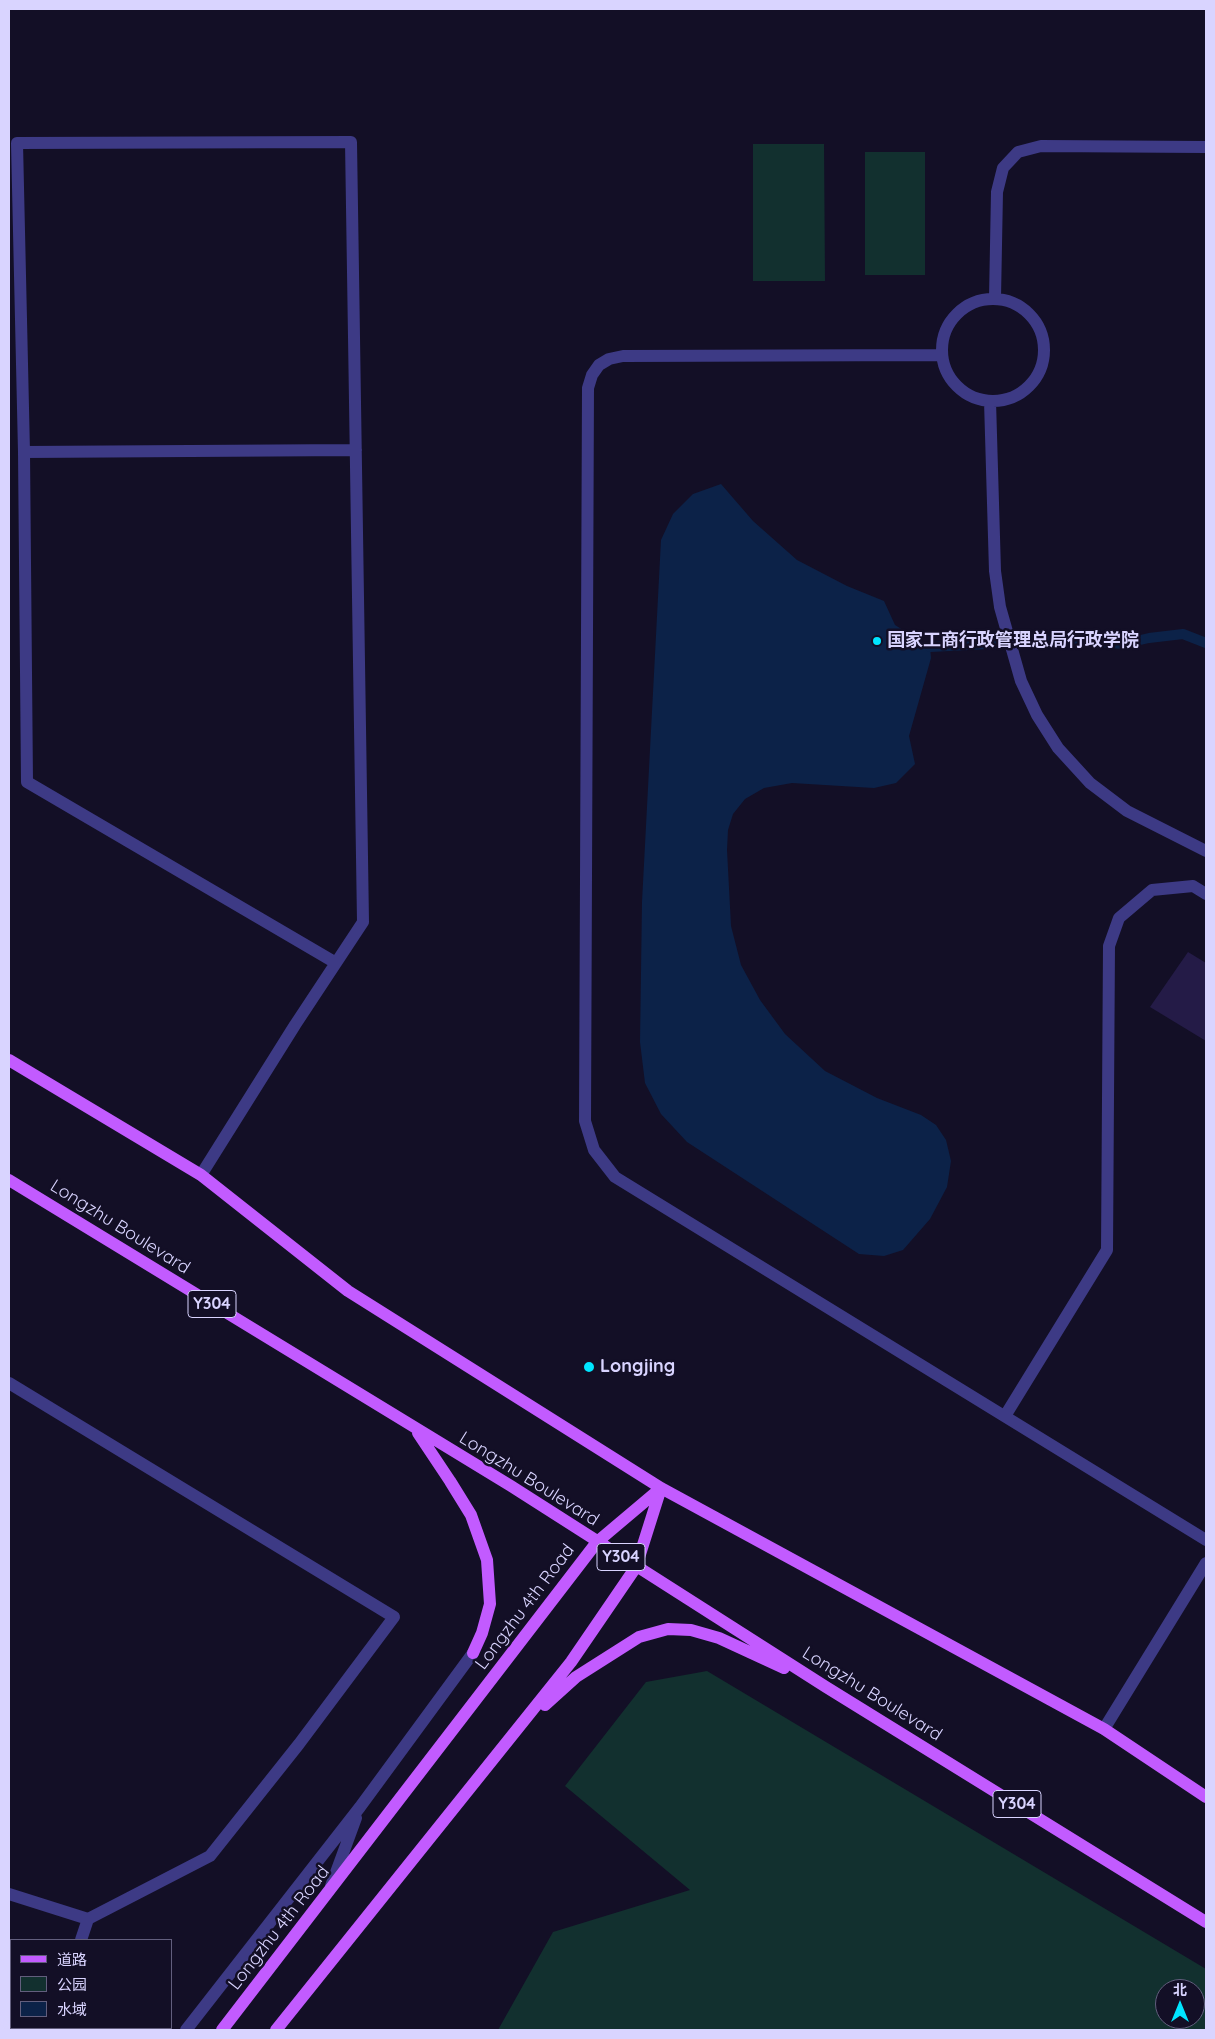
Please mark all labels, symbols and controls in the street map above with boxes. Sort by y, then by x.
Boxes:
place label: 国家工商行政管理总局行政学院 [887,630,1139,652]
marker: 国家工商行政管理总局行政学院 [871,635,883,647]
street label: Longzhu Boulevard [46,1175,194,1279]
road number: Y304 [188,1290,236,1318]
place label: Longjing [600,1356,675,1378]
marker: Longjing [582,1360,596,1374]
street label: Longzhu Boulevard [455,1427,603,1531]
street label: Longzhu 4th Road [471,1540,579,1674]
road number: Y304 [597,1544,645,1570]
street label: Longzhu Boulevard [798,1642,946,1746]
road number: Y304 [993,1790,1041,1818]
street label: Longzhu 4th Road [224,1862,334,1994]
legend [10,1939,172,2029]
text: 道路 [57,1950,87,1969]
text: 公园 [57,1975,87,1994]
north arrow [1155,1979,1205,2029]
text: 北 [1173,1981,1187,1999]
text: 水域 [57,2000,87,2019]

